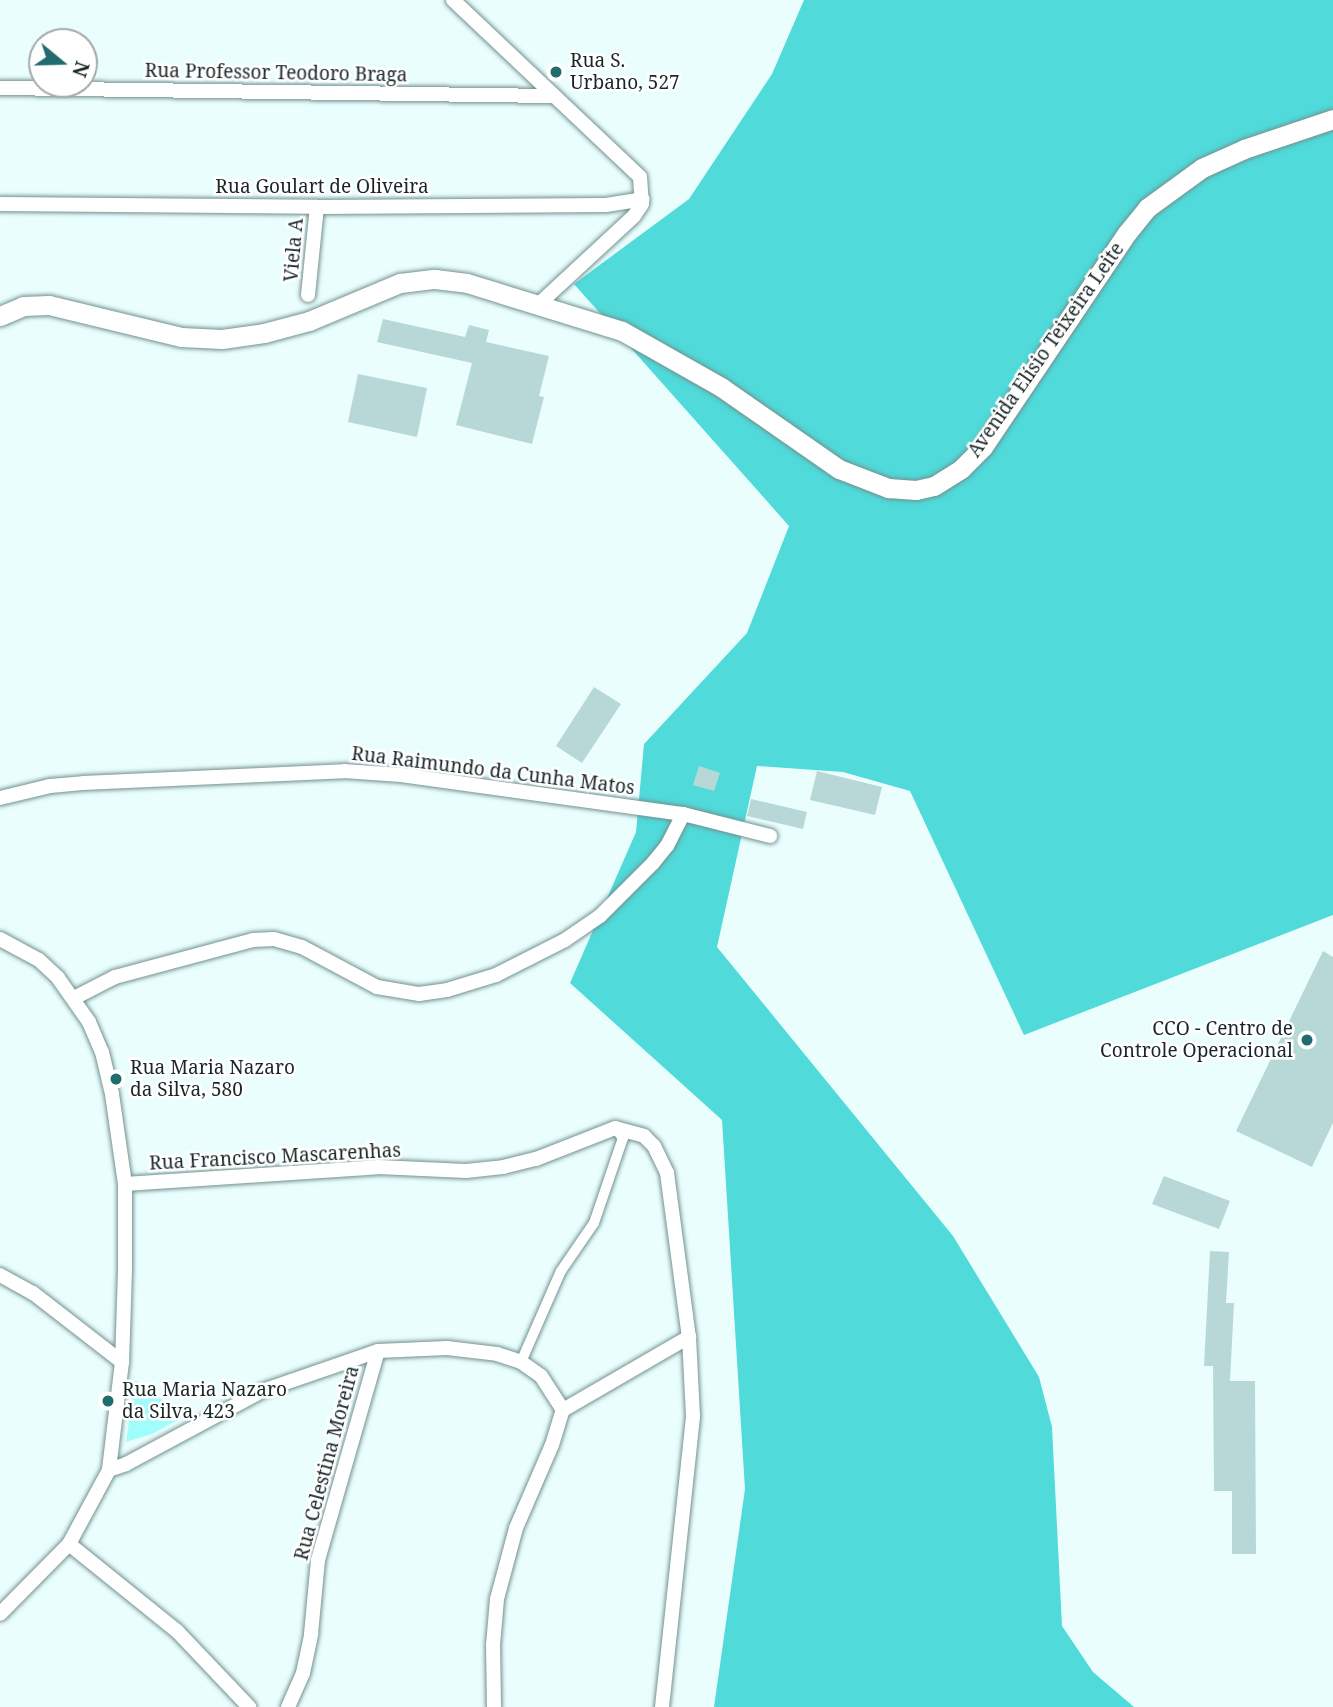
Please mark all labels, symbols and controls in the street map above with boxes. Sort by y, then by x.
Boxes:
north arrow [28,28,98,98]
place label: Rua S. Urbano, 527 [570,50,680,94]
text: N [66,58,96,80]
street label: Rua Professor Teodoro Braga [145,59,407,87]
marker: Rua S. Urbano, 527 [548,64,564,80]
street label: Rua Goulart de Oliveira [215,176,429,198]
street label: Viela A [280,217,308,283]
street label: Avenida Elísio Teixeira Leite [963,238,1129,462]
street label: Rua Raimundo da Cunha Matos [350,742,636,800]
place label: CCO - Centro de Controle Operacional [1100,1018,1293,1062]
marker: CCO - Centro de Controle Operacional [1299,1032,1315,1048]
place label: Rua Maria Nazaro da Silva, 580 [130,1057,295,1101]
marker: Rua Maria Nazaro da Silva, 580 [108,1071,124,1087]
street label: Rua Francisco Mascarenhas [149,1139,401,1175]
street label: Rua Celestina Moreira [290,1363,364,1563]
place label: Rua Maria Nazaro da Silva, 423 [122,1379,287,1423]
marker: Rua Maria Nazaro da Silva, 423 [100,1393,116,1409]

